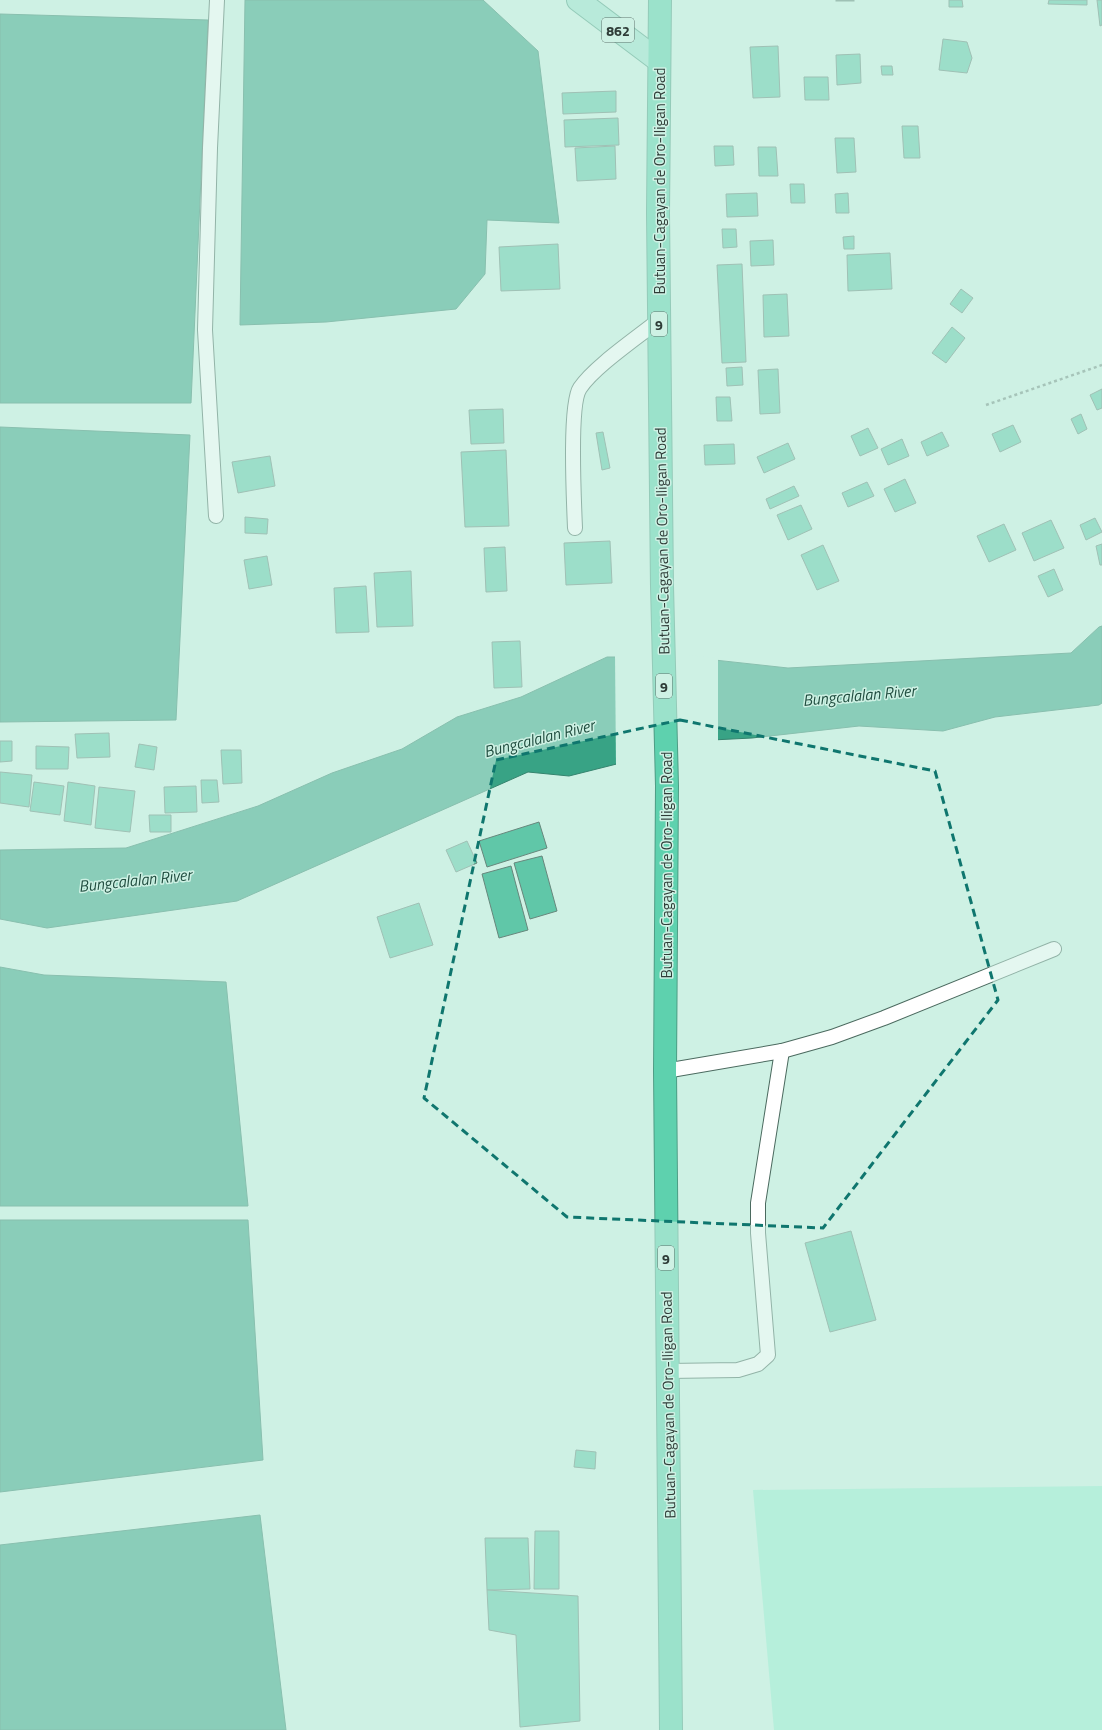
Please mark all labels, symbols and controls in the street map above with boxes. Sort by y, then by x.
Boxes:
road number: 862 [602,18,634,42]
street label: Butuan-Cagayan de Oro-Iligan Road [648,67,671,295]
road number: 9 [651,312,667,336]
street label: Butuan-Cagayan de Oro-Iligan Road [649,427,675,655]
road number: 9 [656,674,672,698]
water label: Bungcalalan River [802,678,918,712]
water label: Bungcalalan River [481,712,599,763]
street label: Butuan-Cagayan de Oro-Iligan Road [655,751,678,979]
water label: Bungcalalan River [77,862,194,898]
road number: 9 [658,1246,674,1270]
street label: Butuan-Cagayan de Oro-Iligan Road [655,1291,681,1519]

